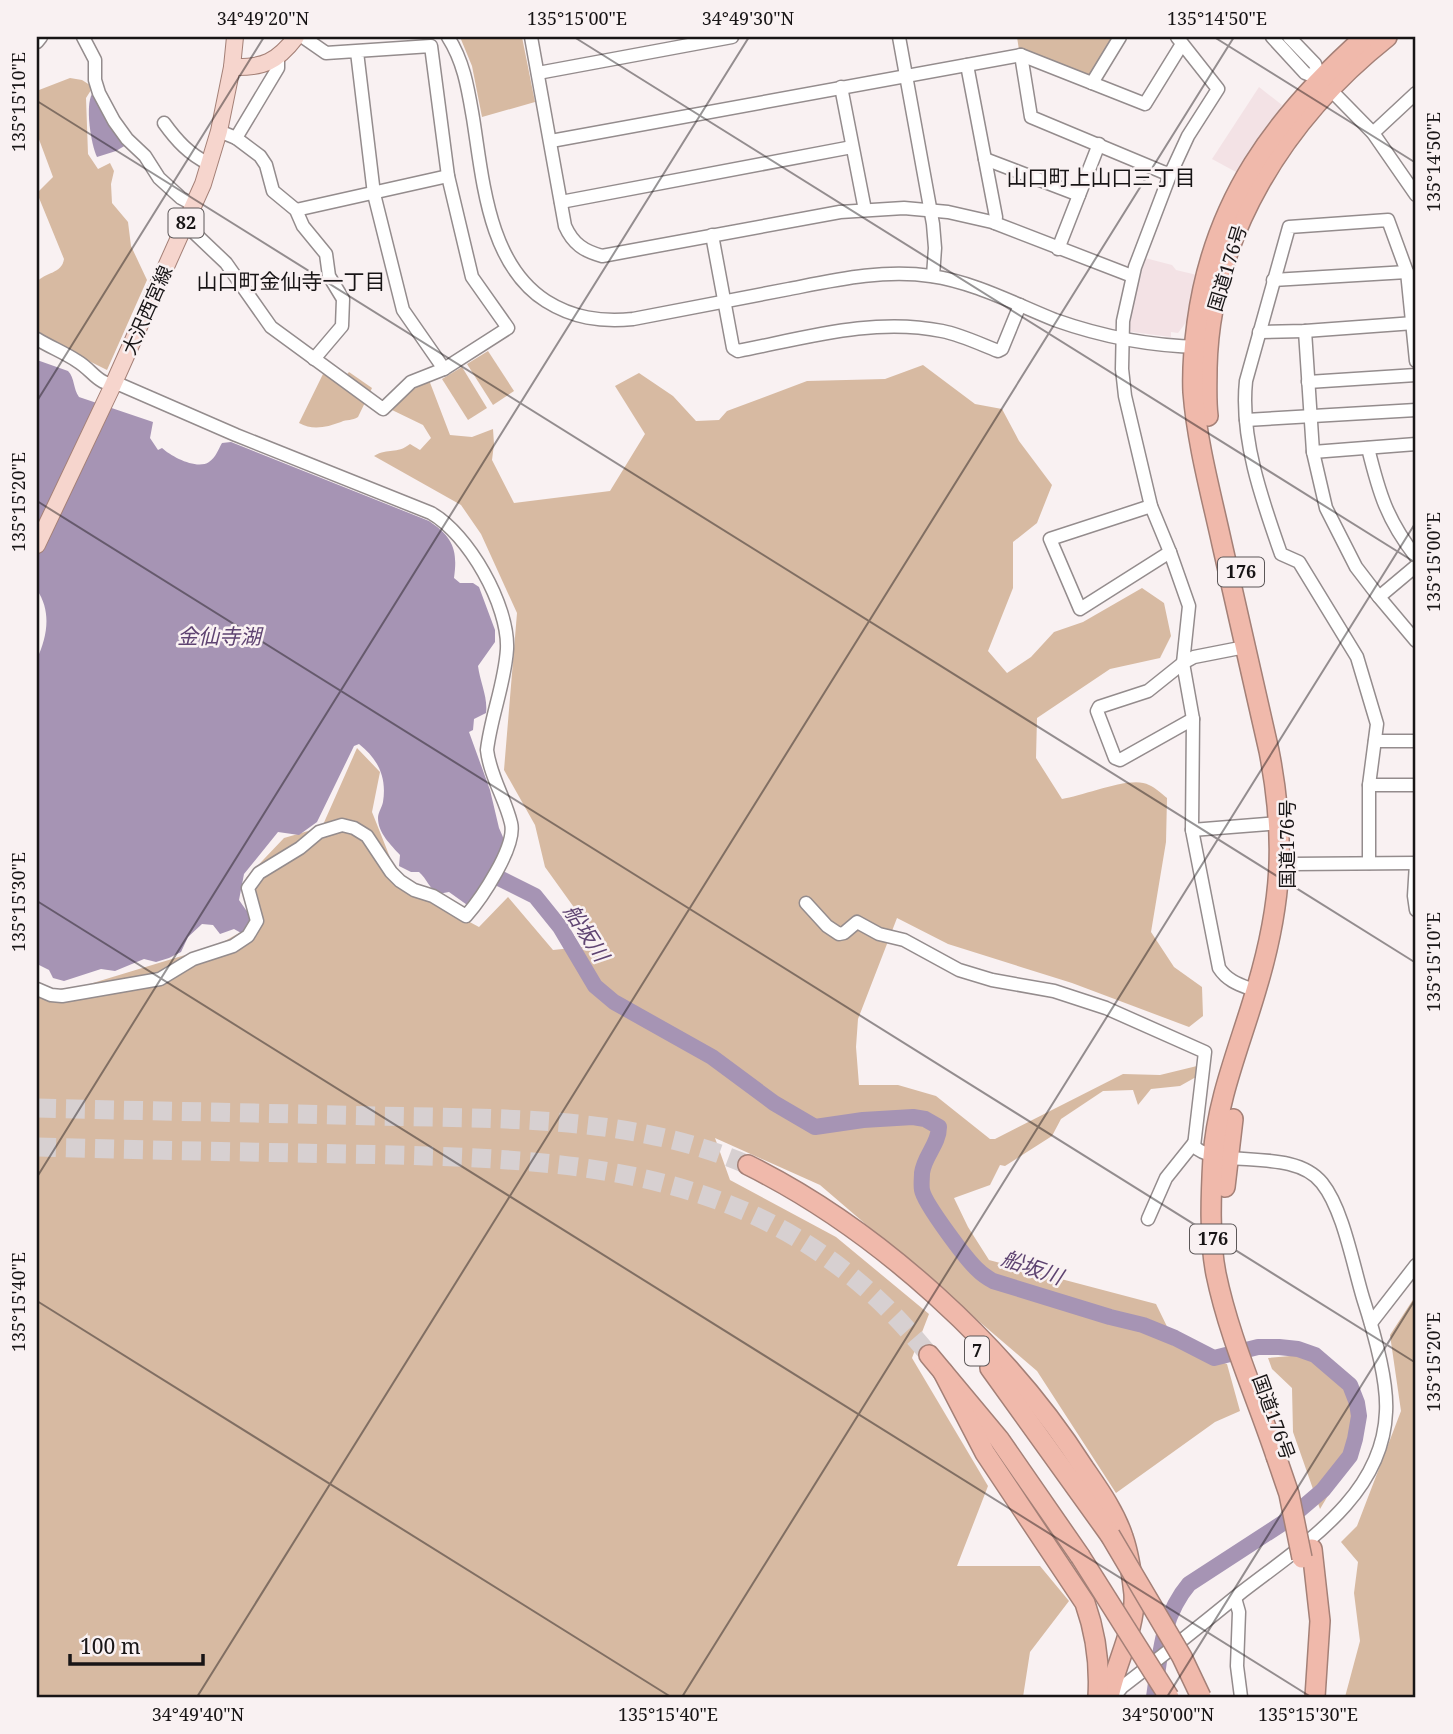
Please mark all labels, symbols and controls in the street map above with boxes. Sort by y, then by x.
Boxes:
text: 34°49'20"N [217,6,310,30]
text: 135°15'00"E [527,6,627,30]
text: 34°49'30"N [702,6,795,30]
text: 135°14'50"E [1167,6,1267,30]
text: 135°15'10"E [6,52,30,152]
text: 135°14'50"E [1421,112,1445,212]
district label: 山口町上山口三丁目 [1007,163,1196,191]
road number: 82 [168,208,204,238]
street label: 国道176号 [1202,222,1252,314]
street label: 大沢西宮線 [116,261,178,359]
district label: 山口町金仙寺一丁目 [197,267,386,295]
text: 135°15'20"E [6,452,30,552]
text: 135°15'00"E [1421,512,1445,612]
road number: 176 [1218,558,1264,586]
water label: 金仙寺湖 [177,622,264,650]
street label: 国道176号 [1274,800,1300,888]
text: 135°15'30"E [6,852,30,952]
water label: 船坂川 [558,898,617,968]
text: 135°15'10"E [1421,912,1445,1012]
road number: 176 [1190,1224,1236,1254]
water label: 船坂川 [998,1244,1069,1291]
text: 135°15'40"E [6,1252,30,1352]
text: 135°15'20"E [1421,1312,1445,1412]
road number: 7 [965,1336,989,1366]
street label: 国道176号 [1247,1371,1301,1463]
scale bar [70,1622,203,1666]
text: 100 m [80,1632,141,1660]
text: 34°49'40"N [152,1702,245,1726]
text: 135°15'40"E [618,1702,718,1726]
text: 34°50'00"N [1122,1702,1215,1726]
text: 135°15'30"E [1258,1702,1358,1726]

